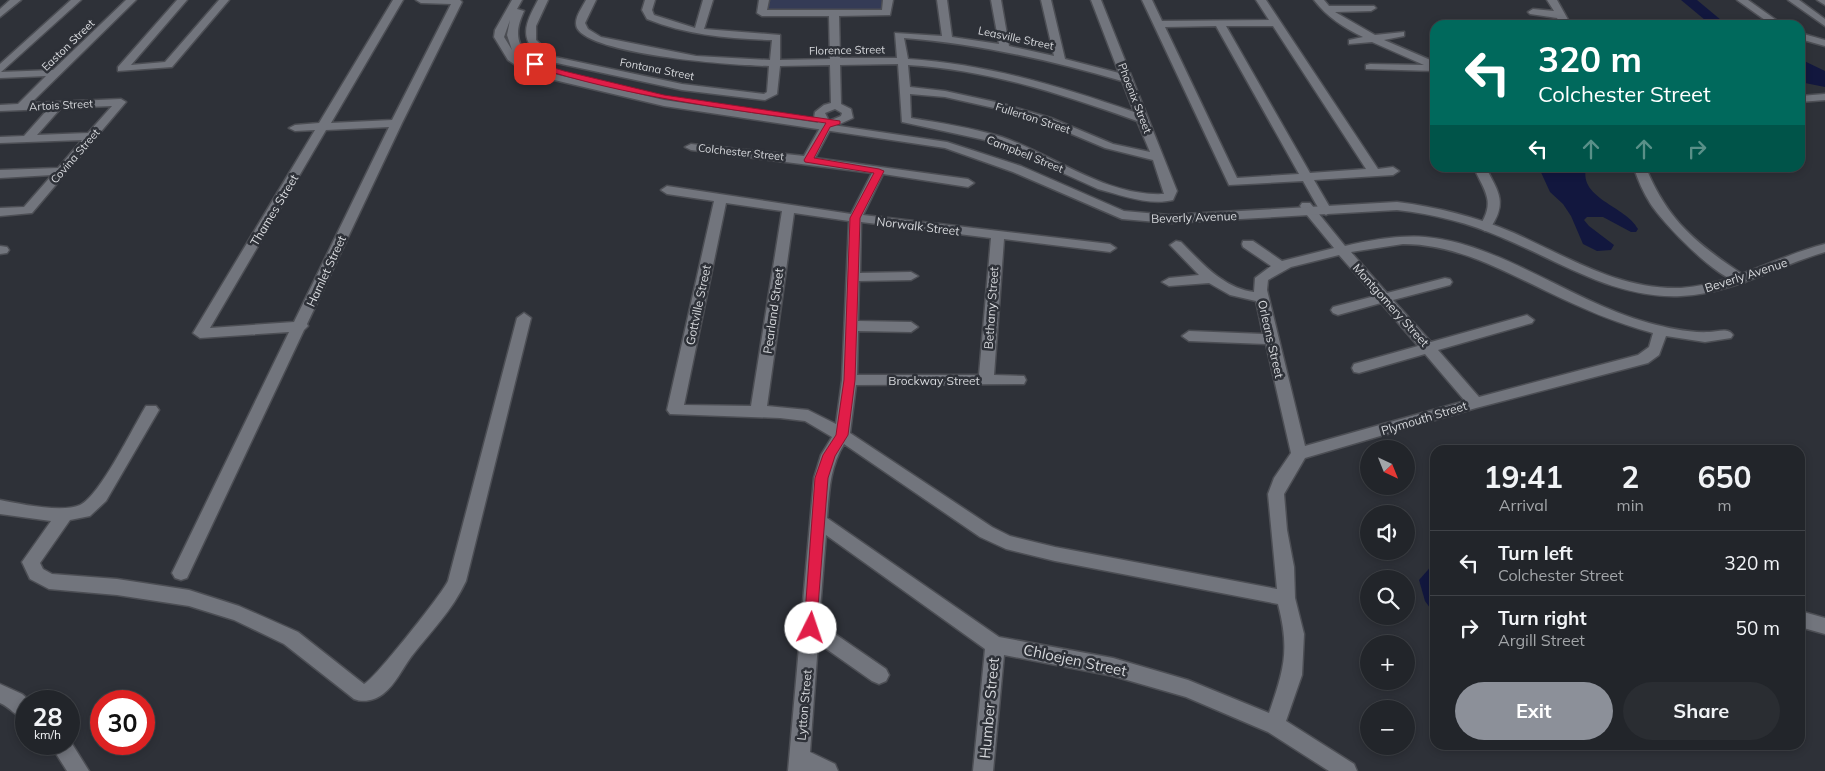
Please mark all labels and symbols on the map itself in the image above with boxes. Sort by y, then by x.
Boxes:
street label: Easton Street [39,16,97,74]
street label: Leasville Street [977,23,1055,53]
street label: Florence Street [809,42,885,58]
pin [514,43,556,85]
street label: Fontana Street [619,55,696,83]
street label: Phoenix Street [1115,61,1155,135]
street label: Artois Street [29,96,93,114]
street label: Fullerton Street [994,99,1072,137]
street label: Covina Street [47,126,103,186]
street label: Campbell Street [985,132,1065,176]
street label: Colchester Street [697,141,785,163]
street label: Thames Street [247,171,301,249]
street label: Beverly Avenue [1151,208,1237,226]
street label: Norwalk Street [876,213,960,239]
street label: Hamlet Street [303,233,349,309]
street label: Beverly Avenue [1703,255,1789,295]
street label: Montgomery Street [1350,260,1432,350]
street label: Gottville Street [682,263,714,347]
street label: Bethany Street [981,266,1001,350]
street label: Pearland Street [760,267,786,355]
street label: Orleans Street [1255,299,1287,379]
street label: Brockway Street [888,373,980,388]
street label: Plymouth Street [1379,398,1469,438]
north arrow [1360,440,1415,495]
position arrow [784,601,836,653]
street label: Chloejen Street [1022,640,1128,680]
street label: Humber Street [975,657,1003,759]
street label: Lytton Street [793,669,815,741]
speed limit sign: 30 [90,690,155,755]

